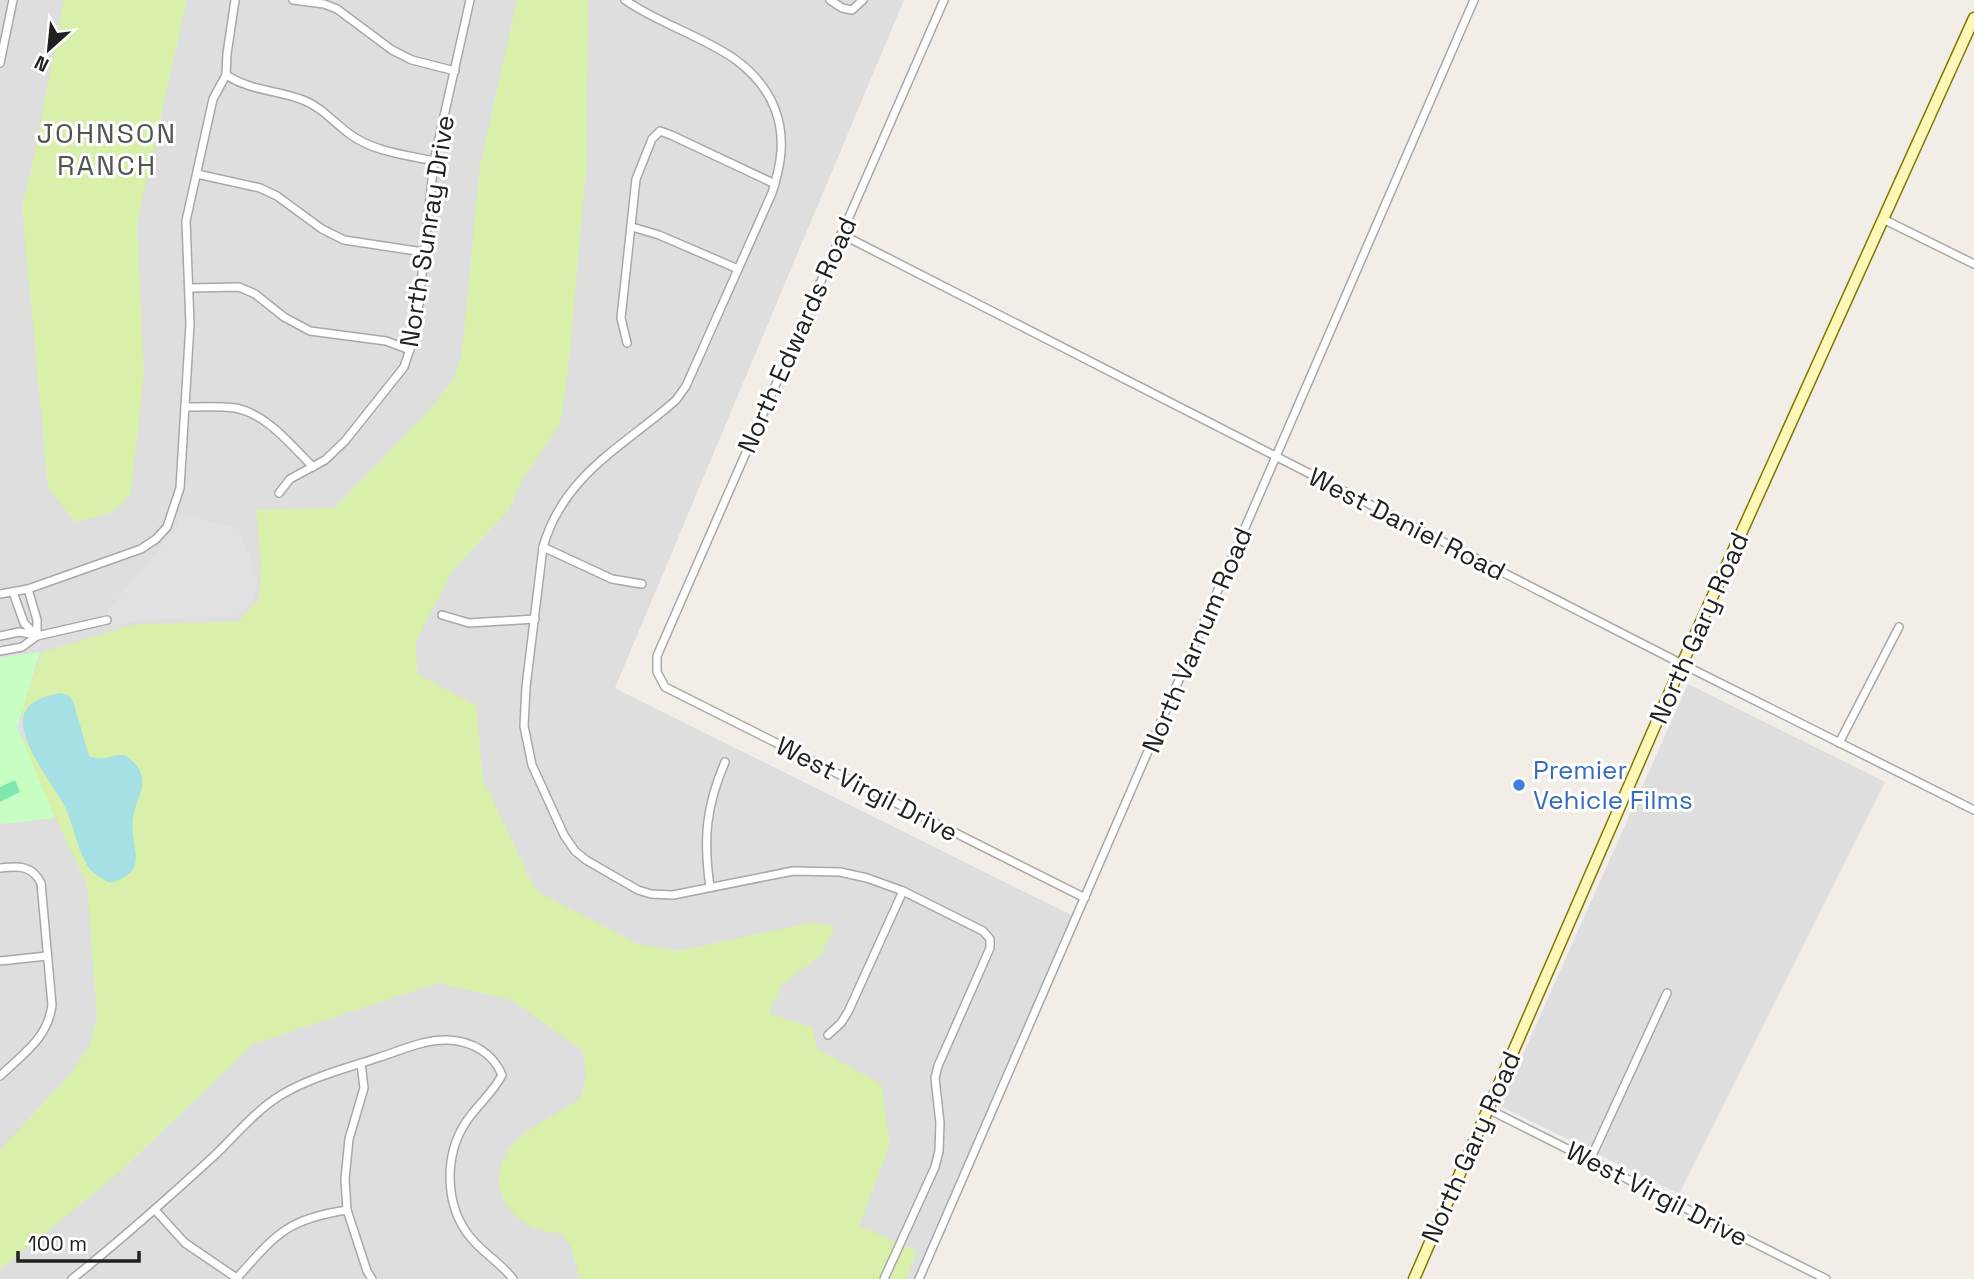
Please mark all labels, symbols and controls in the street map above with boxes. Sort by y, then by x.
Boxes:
north arrow [14,14,84,84]
text: N [30,50,53,78]
street label: North Sunray Drive [392,113,462,349]
district label: JOHNSON RANCH [37,115,177,183]
street label: North Edwards Road [730,212,864,458]
street label: West Daniel Road [1303,460,1511,588]
street label: North Varnum Road [1134,522,1260,758]
street label: North Gary Road [1642,527,1756,729]
street label: West Virgil Drive [770,729,964,849]
place label: Premier Vehicle Films [1533,753,1693,817]
marker: Premier Vehicle Films [1511,777,1527,793]
street label: North Gary Road [1414,1046,1528,1248]
street label: West Virgil Drive [1560,1134,1754,1254]
scale bar [18,1220,138,1264]
text: 100 m [28,1230,87,1257]

